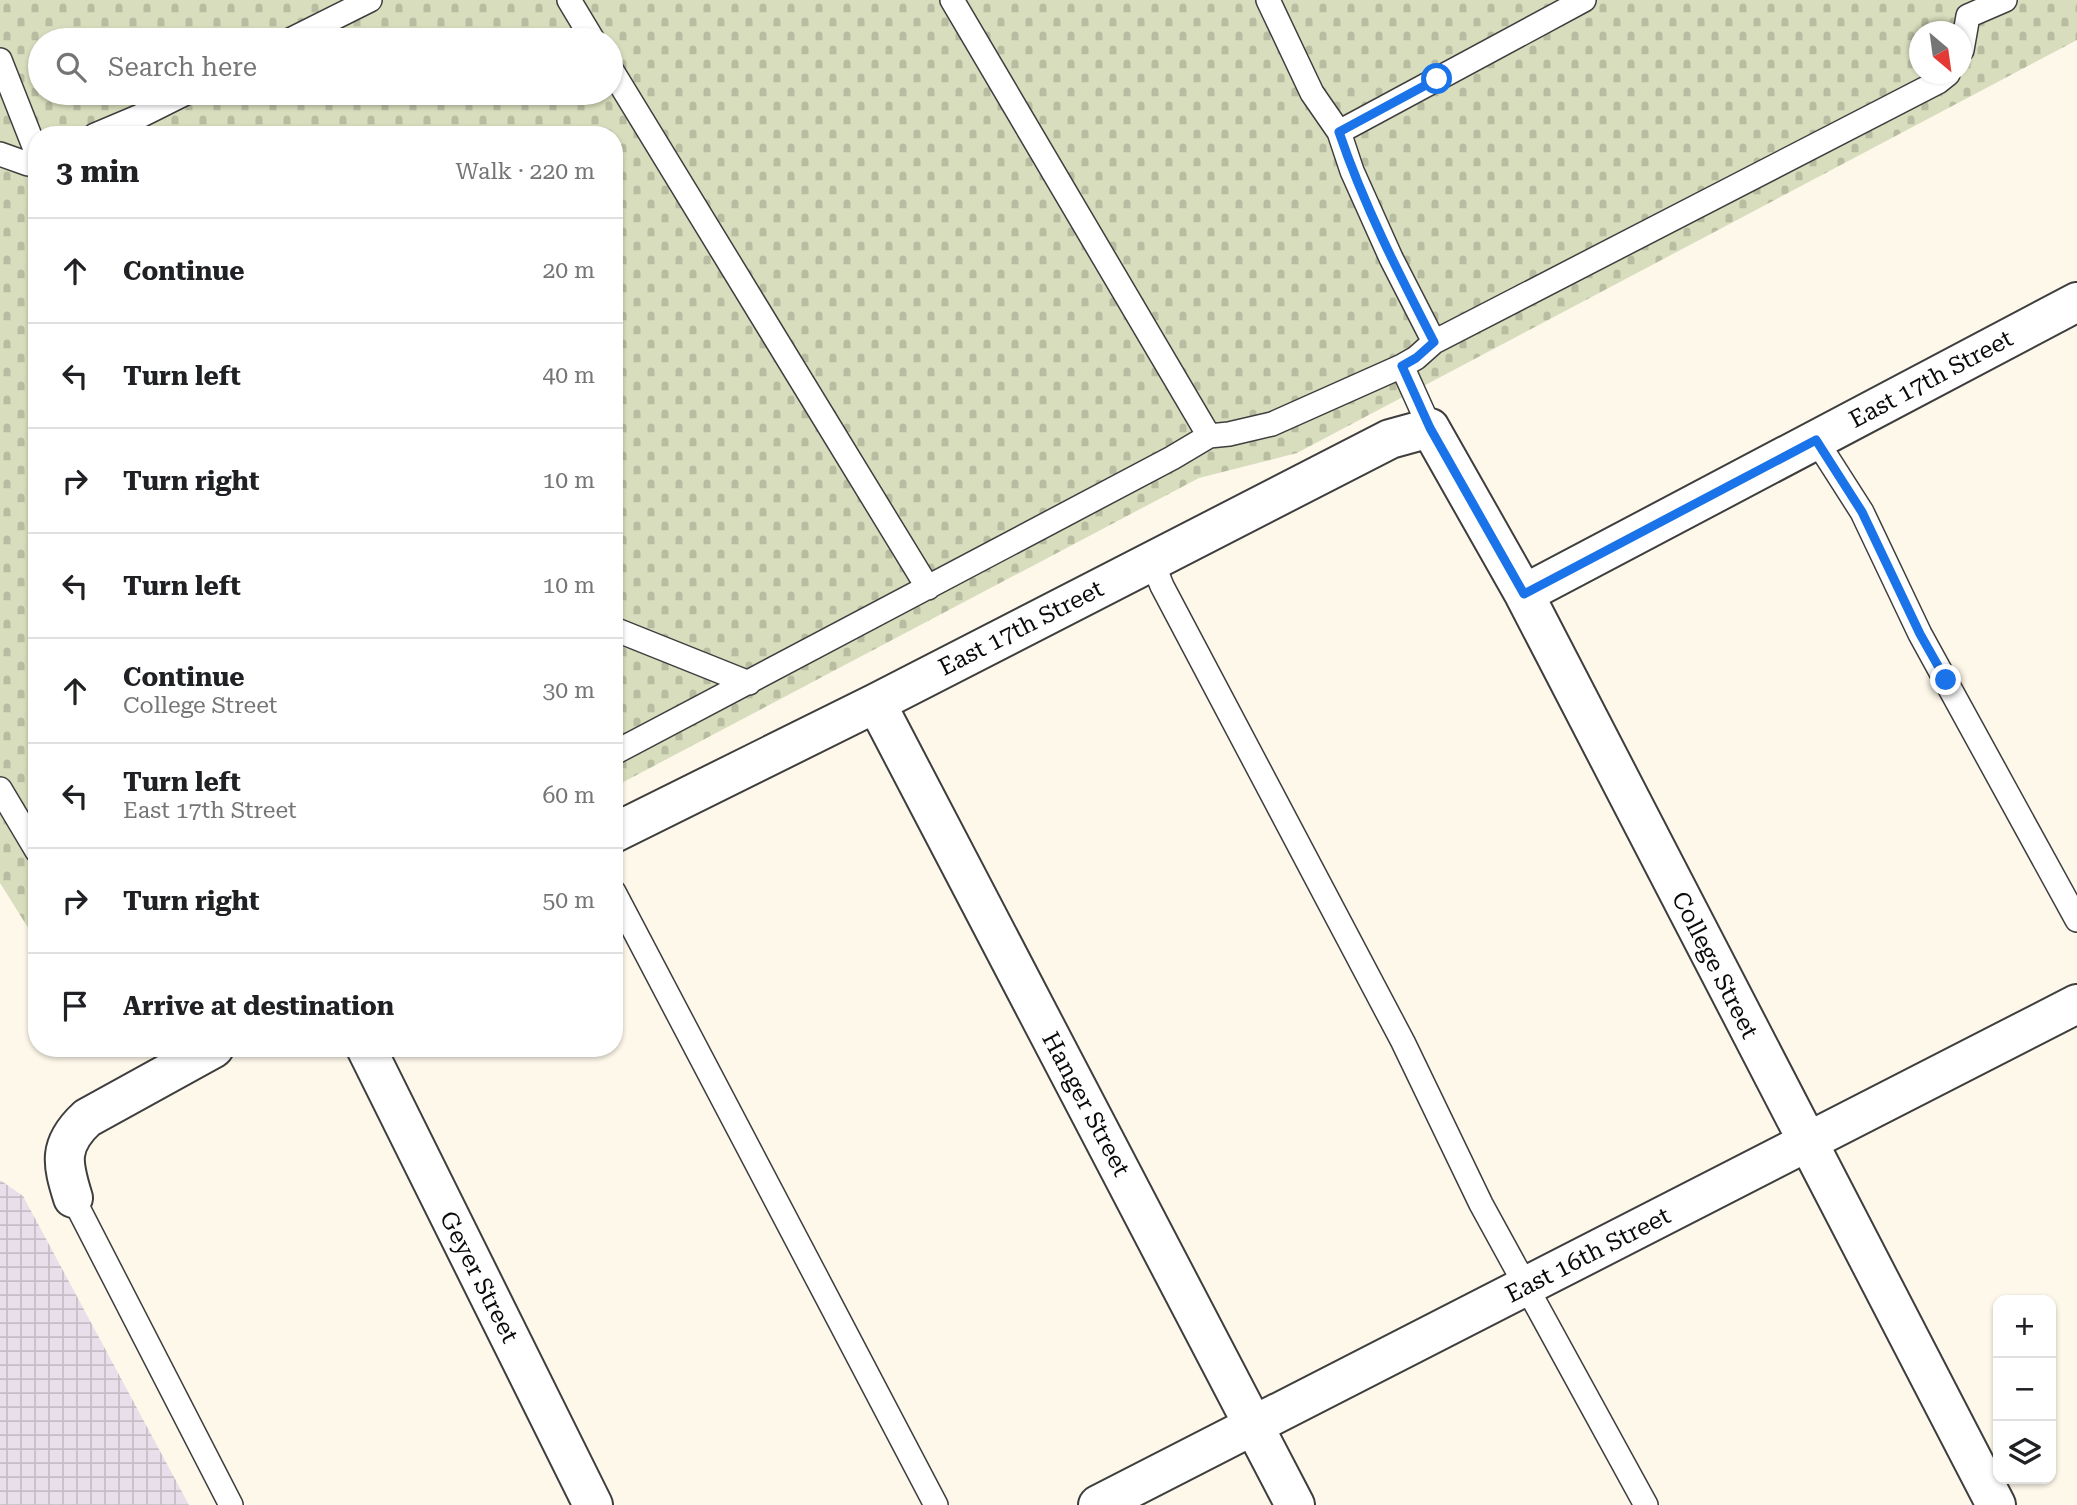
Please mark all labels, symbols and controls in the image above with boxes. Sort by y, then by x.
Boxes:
north arrow [1909,21,1972,84]
search box [28,28,623,105]
icon: search [52,48,90,86]
text: Search here [108,52,257,82]
route start [1421,63,1452,94]
text: 3 min [56,154,139,189]
text: Walk · 220 m [456,158,595,185]
icon: ahead [56,252,94,290]
text: Continue [123,256,245,286]
text: 20 m [542,257,595,284]
street label: East 17th Street [1844,324,2018,434]
icon: left [56,357,94,395]
text: Turn left [123,361,241,391]
text: 40 m [542,362,595,389]
icon: right [56,462,94,500]
text: Turn right [123,466,259,496]
text: 10 m [542,467,595,494]
icon: left [56,567,94,605]
text: Turn left [123,571,241,601]
text: 10 m [542,572,595,599]
street label: East 17th Street [934,574,1108,682]
text: Continue [123,662,245,692]
route end [1930,664,1961,695]
icon: ahead [56,672,94,710]
text: 30 m [542,677,595,704]
text: College Street [123,692,277,719]
text: Turn left [123,767,241,797]
icon: left [56,777,94,815]
text: 60 m [542,782,595,809]
text: East 17th Street [123,797,297,824]
icon: right [56,882,94,920]
text: Turn right [123,886,259,916]
text: 50 m [542,887,595,914]
street label: College Street [1666,887,1764,1043]
icon: arrive [56,987,94,1025]
text: Arrive at destination [123,991,394,1021]
street label: Hanger Street [1036,1027,1136,1181]
street label: East 16th Street [1501,1201,1675,1309]
street label: Geyer Street [434,1207,524,1347]
map controls [1993,1295,2056,1484]
button: + [1993,1295,2056,1358]
button: − [1993,1358,2056,1421]
button: layers [1993,1421,2056,1484]

